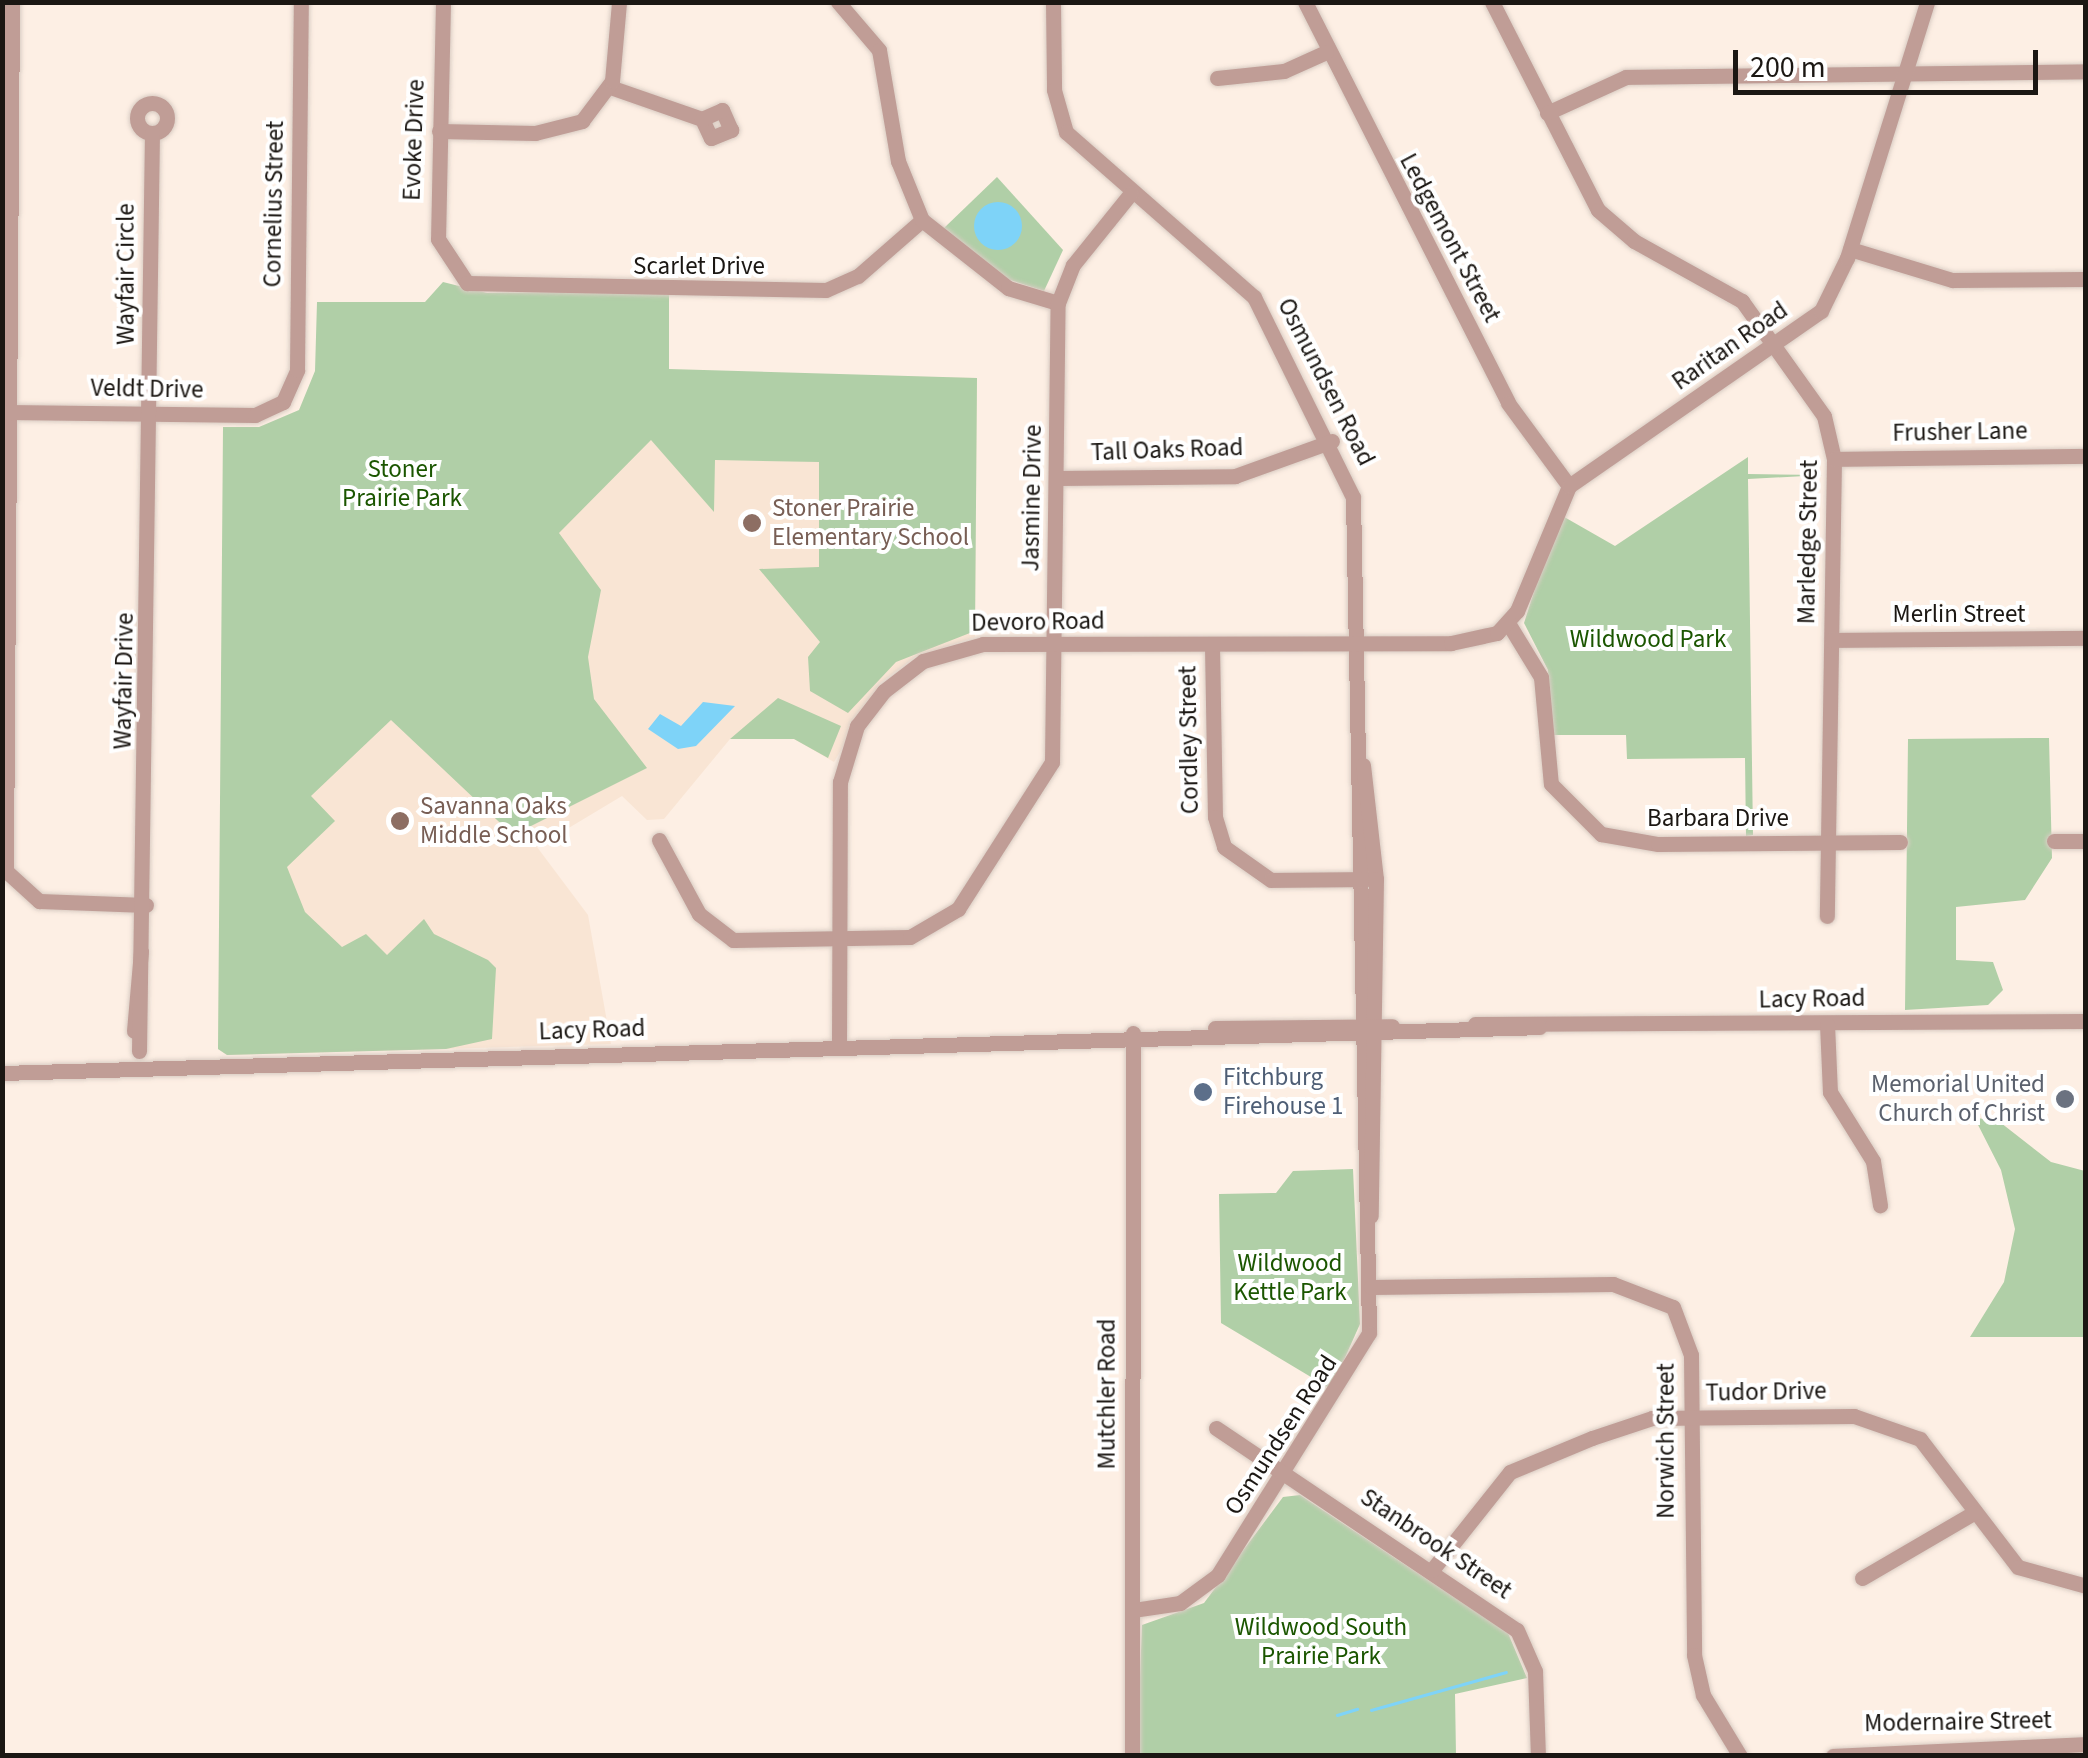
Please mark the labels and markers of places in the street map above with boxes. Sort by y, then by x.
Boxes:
place label: Stoner Prairie Elementary School [772,494,969,553]
marker: Stoner Prairie Elementary School [741,512,763,534]
place label: Savanna Oaks Middle School [420,792,568,851]
marker: Savanna Oaks Middle School [389,810,411,832]
place label: Fitchburg Firehouse 1 [1223,1063,1343,1122]
place label: Memorial United Church of Christ [1871,1070,2045,1129]
marker: Fitchburg Firehouse 1 [1192,1081,1214,1103]
marker: Memorial United Church of Christ [2054,1088,2076,1110]

